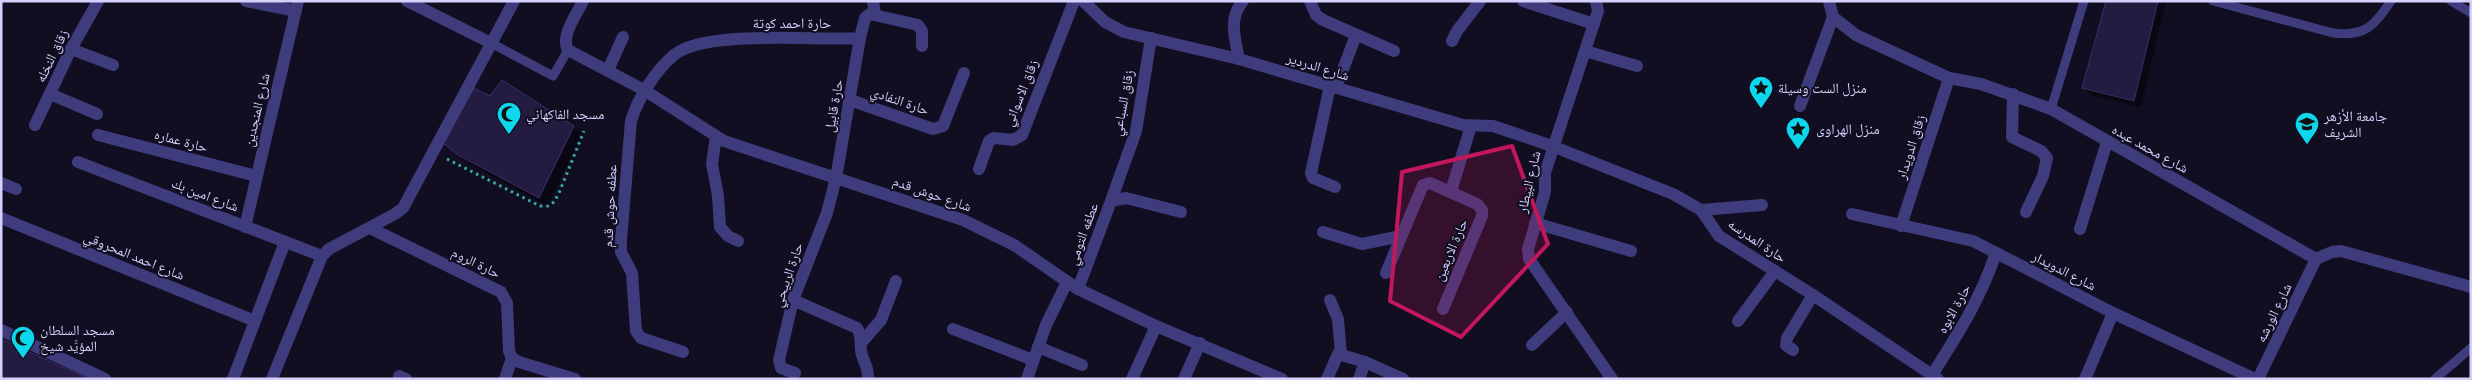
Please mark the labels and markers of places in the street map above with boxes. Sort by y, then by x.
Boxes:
place icon: منزل الست وسيلة [1748,75,1774,109]
place label: منزل الست وسيلة [1778,80,1867,97]
mosque icon: مسجد الفاكهاني [496,101,522,135]
place label: مسجد الفاكهاني [526,106,604,125]
place label: جامعة الأزهر الشريف [2323,108,2387,141]
school or university icon: جامعة الأزهر الشريف [2294,111,2320,145]
place icon: منزل الهراوى [1785,116,1811,150]
place label: منزل الهراوى [1816,121,1880,138]
place label: مسجد السلطان المؤيَّد شيخ [40,322,115,356]
mosque icon: مسجد السلطان المؤيَّد شيخ [10,325,36,359]

